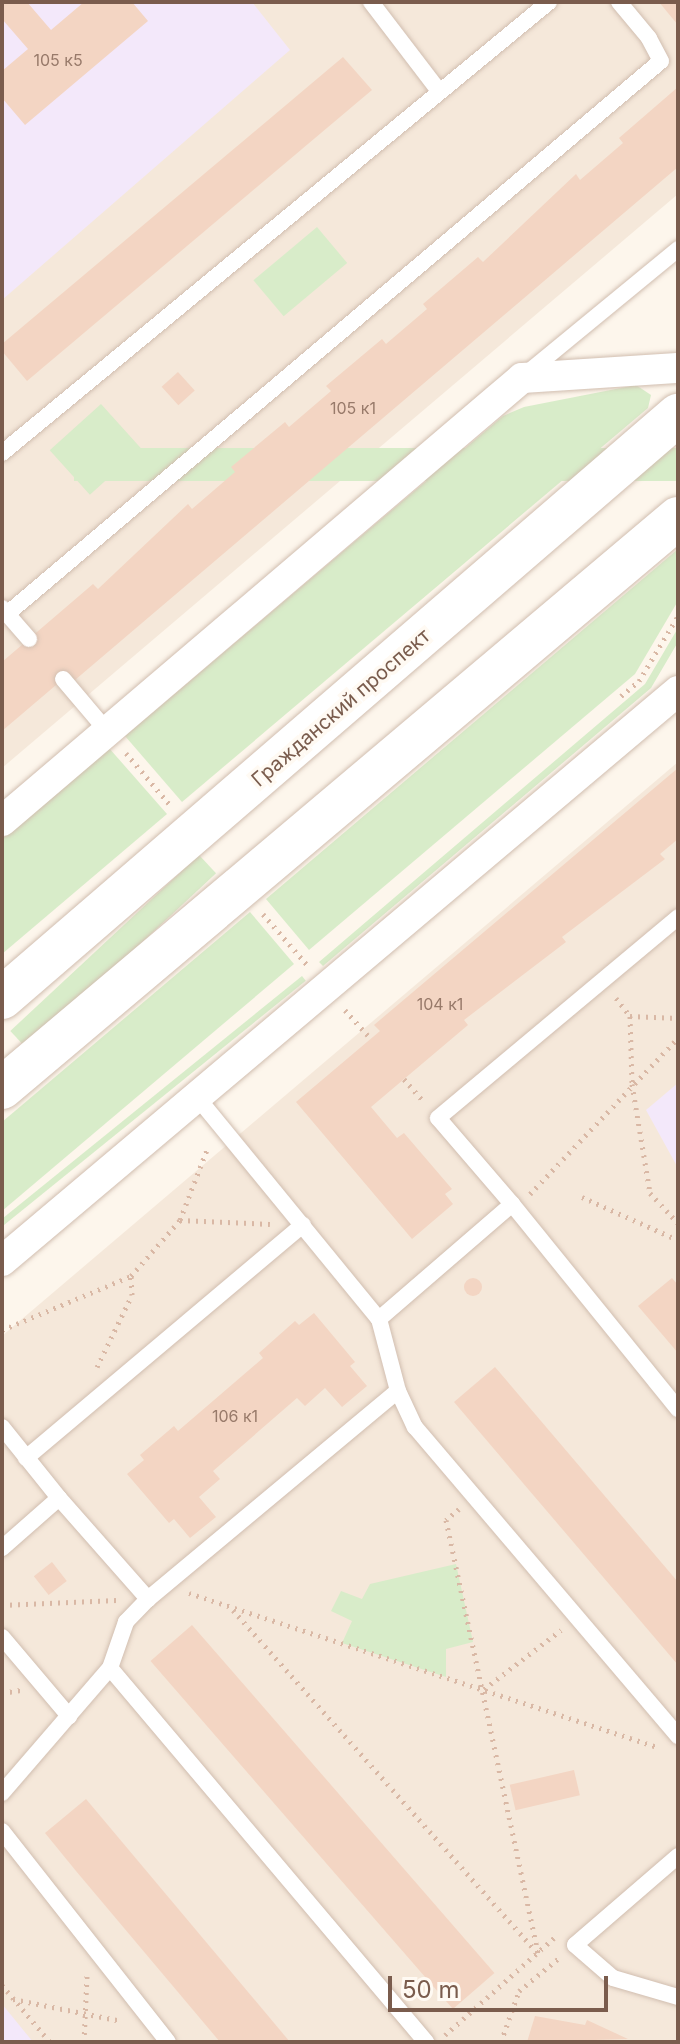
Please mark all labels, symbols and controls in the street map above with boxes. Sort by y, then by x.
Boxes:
house number: 105 к5 [33,50,83,70]
house number: 105 к1 [330,398,376,418]
street label: Гражданский проспект [247,624,435,792]
house number: 104 к1 [417,994,463,1014]
house number: 106 к1 [212,1406,258,1426]
scale bar [392,1960,612,2010]
text: 50 m [402,1975,460,2004]

